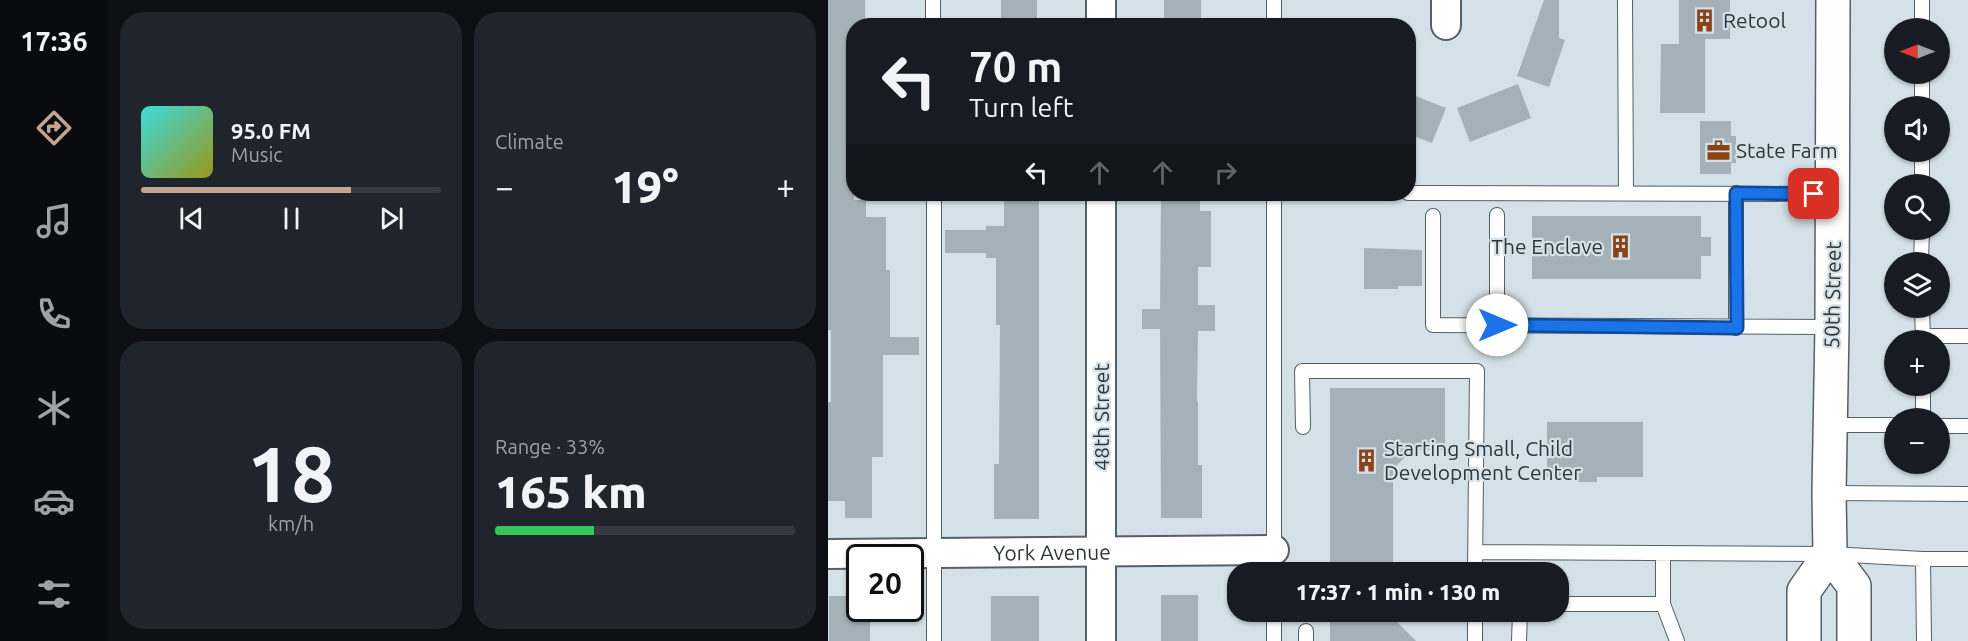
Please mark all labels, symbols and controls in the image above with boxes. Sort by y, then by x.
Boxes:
building icon: Retool [1692,7,1718,33]
place label: Retool [1723,8,1786,32]
north arrow [1884,18,1950,84]
map controls [1884,18,1950,474]
text: 17:36 [20,26,88,56]
icon: left [870,42,948,120]
text: 70 m [969,43,1063,90]
text: Turn left [969,92,1073,122]
button: sound [1884,96,1950,162]
icon: directions [33,107,75,149]
text: 95.0 FM [231,118,311,143]
text: Climate [495,130,564,153]
office icon: State Farm [1705,137,1731,163]
place label: State Farm [1736,138,1838,162]
text: Music [231,143,283,166]
icon: left [1020,156,1053,189]
icon: ahead [1083,156,1116,189]
icon: ahead [1146,156,1179,189]
icon: right [1209,156,1242,189]
text: 19° [611,161,679,212]
text: − [495,168,514,205]
text: + [776,168,795,205]
pin [1788,168,1839,219]
button: search [1884,174,1950,240]
icon: arrive [1797,177,1830,210]
icon: music [33,200,75,242]
icon: previous [175,202,208,235]
icon: pause [275,202,308,235]
icon: next [375,202,408,235]
building icon: The Enclave [1608,233,1634,259]
place label: The Enclave [1491,234,1603,258]
street label: 50th Street [1819,241,1845,349]
button: layers [1884,252,1950,318]
icon: phone [33,293,75,335]
position arrow [1465,293,1529,357]
button: + [1884,330,1950,396]
street label: 48th Street [1089,363,1113,471]
icon: climate [33,387,75,429]
button: − [1884,408,1950,474]
text: 18 [247,429,335,517]
text: Range · 33% [495,435,605,458]
place label: Starting Small, Child Development Center [1384,436,1581,484]
building icon: Starting Small, Child Development Center [1353,447,1379,473]
text: 165 km [495,466,647,517]
icon: car [33,480,75,522]
text: km/h [268,512,314,535]
street label: York Avenue [993,539,1111,565]
speed limit sign: 20 [846,544,924,622]
icon: filters [33,573,75,615]
text: 17:37 · 1 min · 130 m [1296,579,1500,604]

